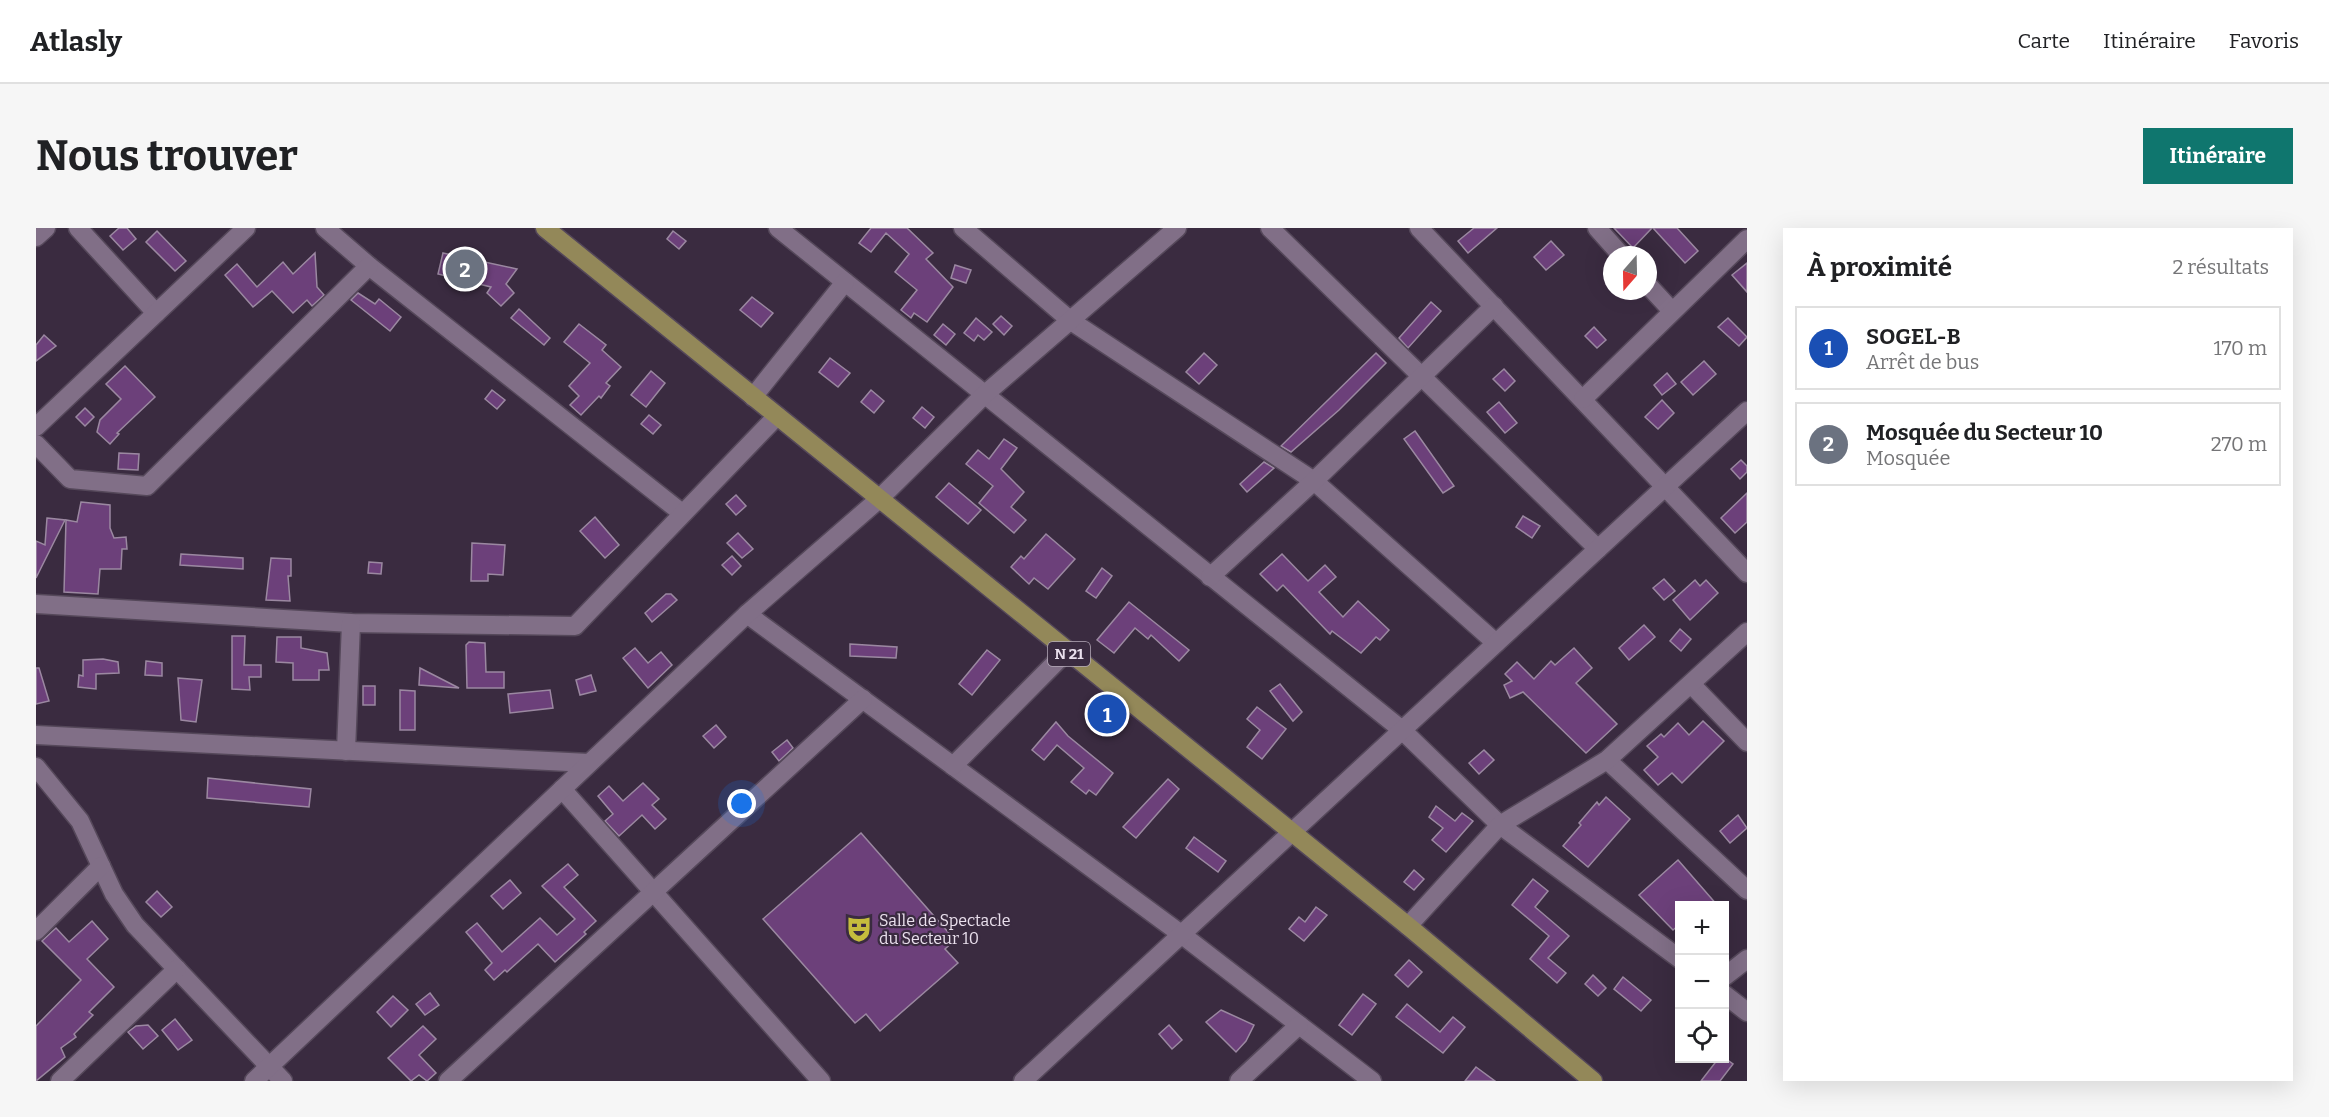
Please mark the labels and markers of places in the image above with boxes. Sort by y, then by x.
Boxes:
pin: 2 [446,246,484,291]
pin: 1 [1088,692,1126,736]
place label: Salle de Spectacle du Secteur 10 [879,911,1011,948]
theatre icon: Salle de Spectacle du Secteur 10 [844,914,874,944]

